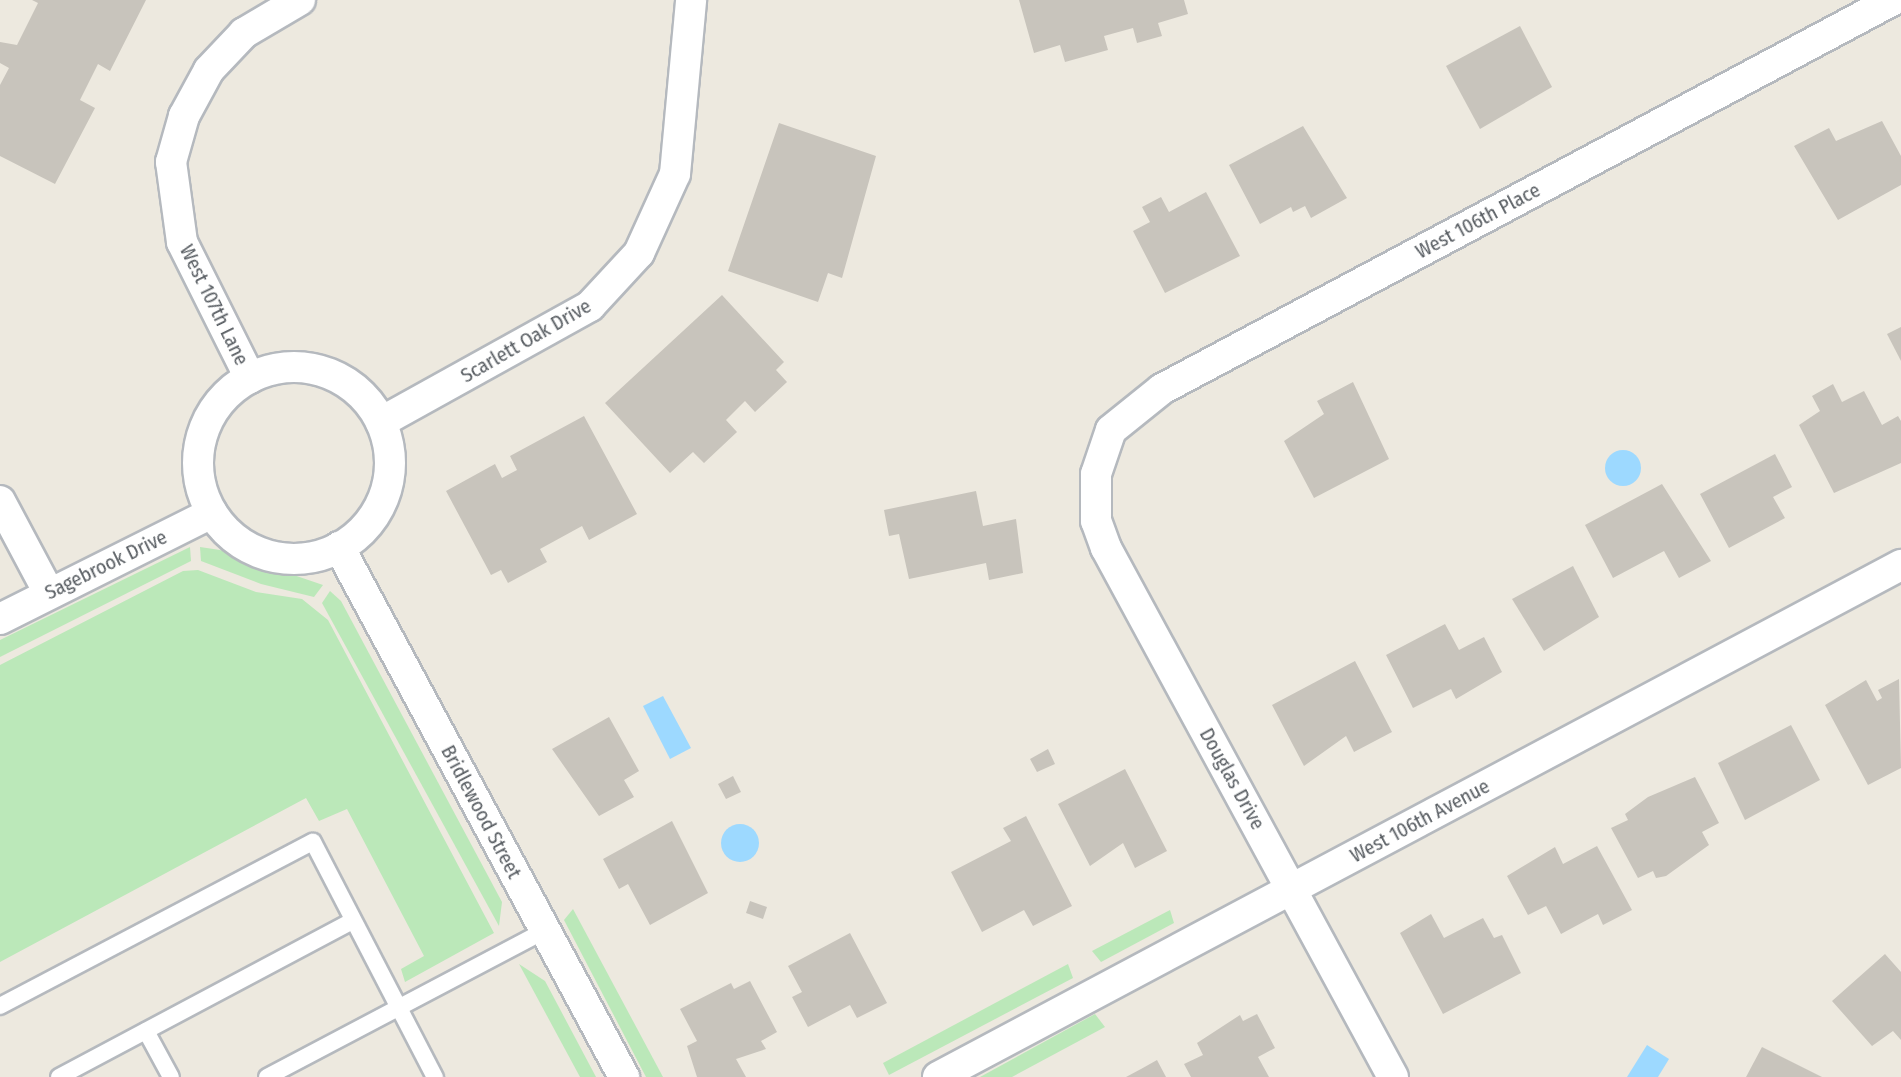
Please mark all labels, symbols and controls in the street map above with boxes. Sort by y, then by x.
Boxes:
street label: West 106th Place [1412,178,1544,264]
street label: West 107th Lane [174,241,254,369]
street label: Scarlett Oak Drive [457,294,595,388]
street label: Sagebrook Drive [41,525,171,605]
street label: Douglas Drive [1194,724,1270,834]
street label: Bridlewood Street [436,741,526,883]
street label: West 106th Avenue [1346,774,1494,868]

